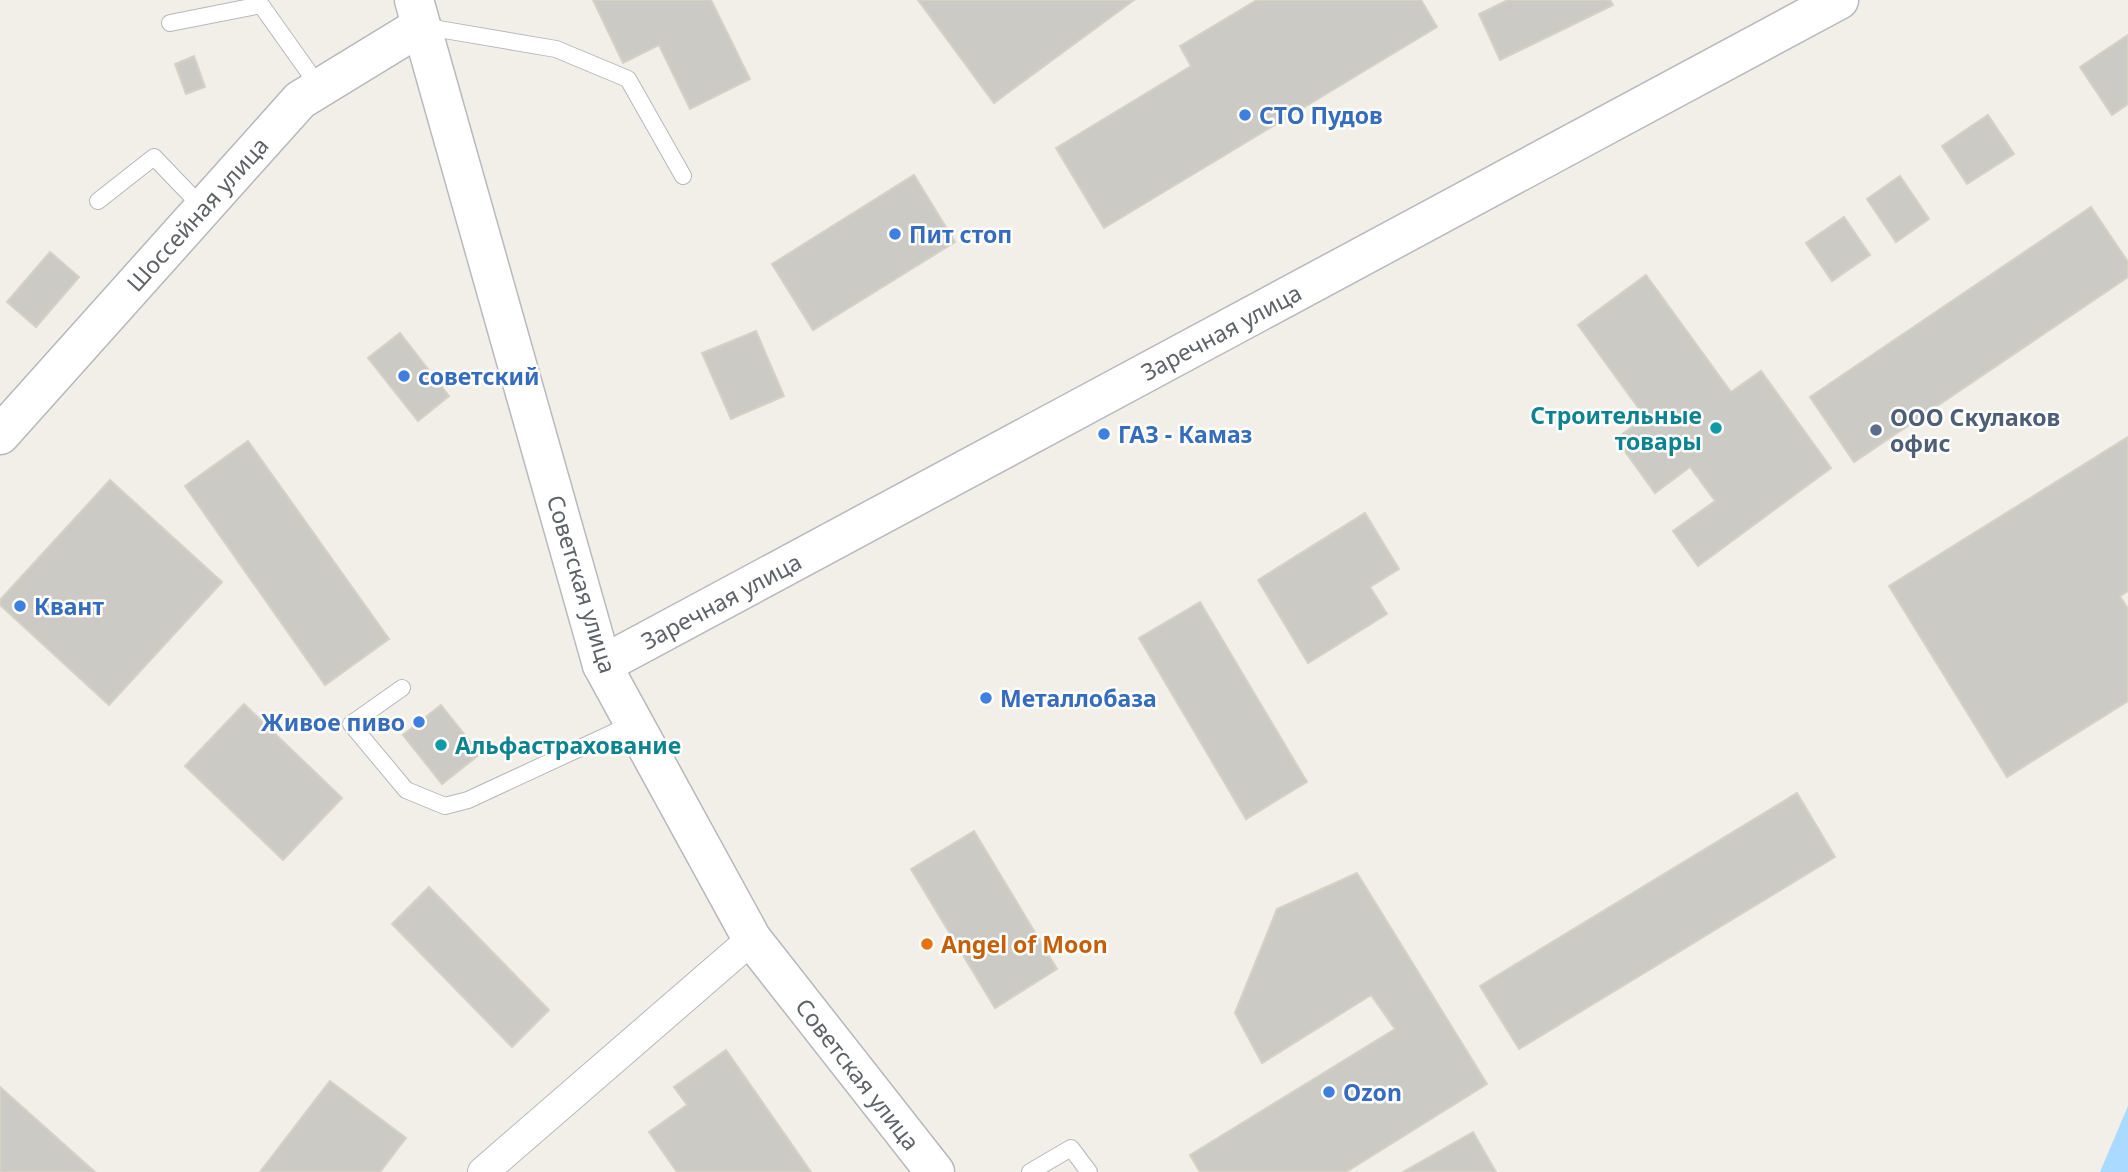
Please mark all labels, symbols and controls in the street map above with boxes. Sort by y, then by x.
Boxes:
place label: СТО Пудов [1259,99,1383,131]
marker: СТО Пудов [1237,107,1253,123]
street label: Шоссейная улица [119,130,275,298]
place label: Пит стоп [909,218,1012,250]
marker: Пит стоп [887,226,903,242]
street label: Заречная улица [1135,276,1307,388]
place label: советский [418,360,540,392]
marker: советский [396,368,412,384]
place label: Строительные товары [1530,399,1702,457]
place label: ООО Скулаков офис [1890,401,2060,459]
place label: ГАЗ - Камаз [1118,418,1252,450]
marker: Строительные товары [1708,420,1724,436]
marker: ООО Скулаков офис [1868,422,1884,438]
marker: ГАЗ - Камаз [1096,426,1112,442]
street label: Советская улица [540,491,624,677]
street label: Заречная улица [635,545,807,657]
place label: Квант [34,590,104,622]
marker: Квант [12,598,28,614]
place label: Металлобаза [1000,682,1157,714]
marker: Металлобаза [978,690,994,706]
place label: Живое пиво [261,706,405,738]
marker: Живое пиво [411,714,427,730]
place label: Альфастрахование [455,729,681,761]
marker: Альфастрахование [433,737,449,753]
place label: Angel of Moon [941,928,1108,960]
marker: Angel of Moon [919,936,935,952]
street label: Советская улица [789,991,927,1157]
place label: Ozon [1343,1076,1402,1108]
marker: Ozon [1321,1084,1337,1100]

